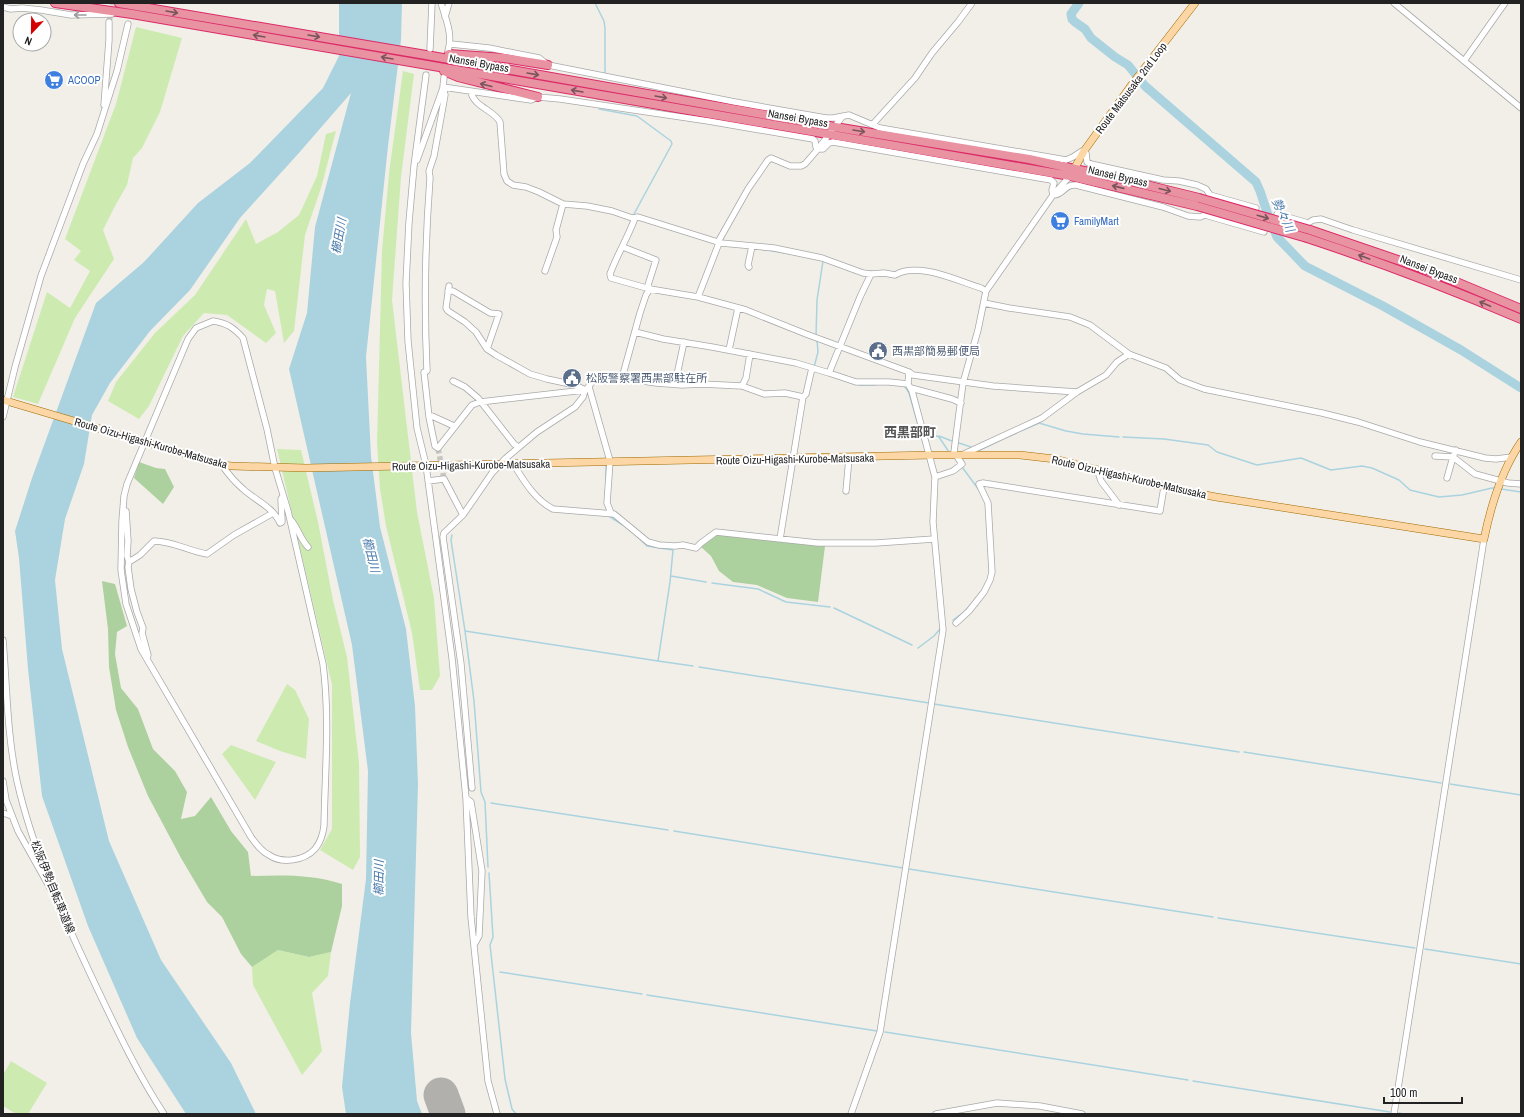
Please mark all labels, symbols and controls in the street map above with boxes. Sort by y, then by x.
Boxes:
one-way arrow [165,8,178,16]
one-way arrow [74,11,87,19]
north arrow [12,12,52,52]
one-way arrow [253,32,266,40]
one-way arrow [307,32,320,40]
text: N [23,34,34,49]
street label: Route Matsusaka 2nd Loop [1092,40,1170,136]
street label: Nansei Bypass [448,51,511,75]
one-way arrow [381,54,394,62]
supermarket icon: ACOOP [43,69,65,91]
one-way arrow [526,70,539,78]
place label: ACOOP [67,73,101,87]
one-way arrow [480,80,493,88]
one-way arrow [571,87,584,95]
one-way arrow [655,93,668,101]
street label: Nansei Bypass [767,106,830,130]
one-way arrow [852,127,865,135]
street label: Nansei Bypass [1087,162,1150,190]
one-way arrow [1112,183,1125,191]
one-way arrow [1158,186,1171,194]
water label: 勢々川 [1268,195,1299,237]
supermarket icon: FamilyMart [1049,210,1071,232]
place label: FamilyMart [1074,214,1119,228]
one-way arrow [1257,214,1270,221]
water label: 櫛田川 [328,215,350,255]
street label: Nansei Bypass [1398,252,1460,287]
one-way arrow [1357,253,1370,260]
one-way arrow [1480,299,1492,307]
public building icon: 西黒部簡易郵便局 [867,340,889,362]
place label: 西黒部簡易郵便局 [892,344,980,358]
public building icon: 松阪警察署西黒部駐在所 [561,367,583,389]
place label: 松阪警察署西黒部駐在所 [586,371,708,385]
street label: Route Oizu-Higashi-Kurobe-Matsusaka [73,414,229,472]
district label: 西黒部町 [884,424,936,441]
street label: Route Oizu-Higashi-Kurobe-Matsusaka [716,451,874,467]
street label: Route Oizu-Higashi-Kurobe-Matsusaka [1050,452,1208,502]
street label: Route Oizu-Higashi-Kurobe-Matsusaka [392,457,550,473]
water label: 櫛田川 [359,536,384,576]
street label: 松阪伊勢自転車道線 [28,838,78,936]
water label: 櫛田川 [371,858,387,896]
scale bar [1384,1079,1462,1105]
text: 100 m [1390,1085,1417,1101]

